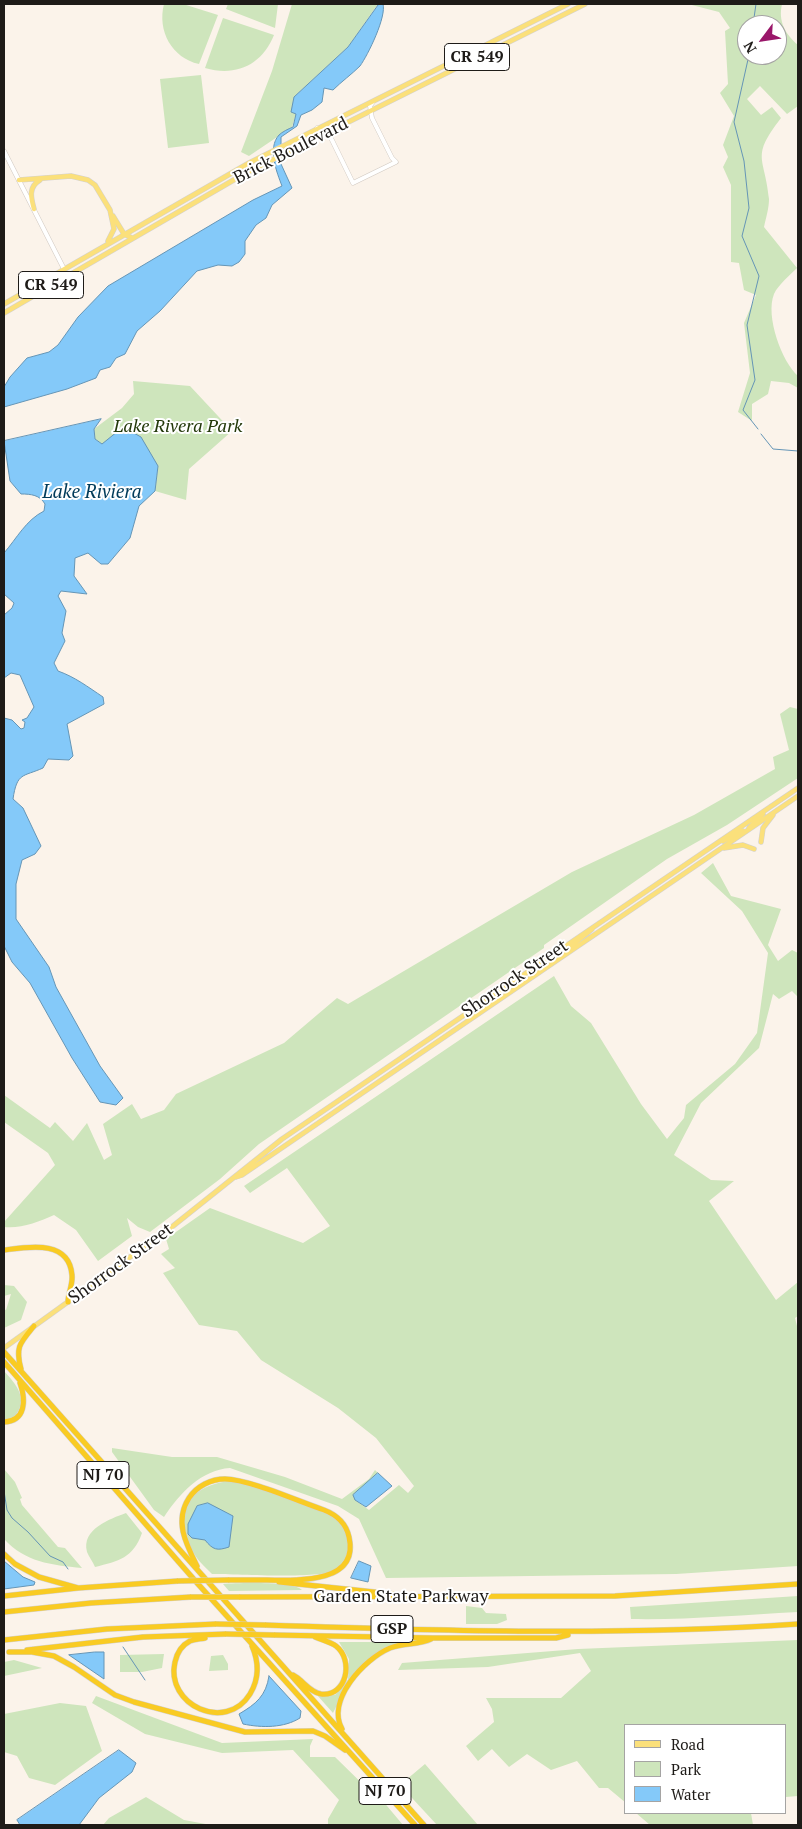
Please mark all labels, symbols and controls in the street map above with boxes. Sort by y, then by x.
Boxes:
north arrow [737,15,787,65]
text: N [739,38,760,57]
road number: CR 549 [444,44,510,70]
street label: Brick Boulevard [230,113,352,189]
road number: CR 549 [18,272,84,298]
park label: Lake Rivera Park [113,416,243,438]
water label: Lake Riviera [42,482,142,504]
street label: Shorrock Street [458,935,572,1023]
street label: Shorrock Street [64,1219,178,1309]
road number: NJ 70 [77,1462,129,1488]
street label: Garden State Parkway [313,1586,489,1608]
road number: GSP [371,1616,413,1642]
legend [624,1724,787,1814]
text: Road [671,1734,704,1754]
text: Park [671,1759,701,1779]
road number: NJ 70 [359,1778,411,1804]
text: Water [671,1784,710,1804]

